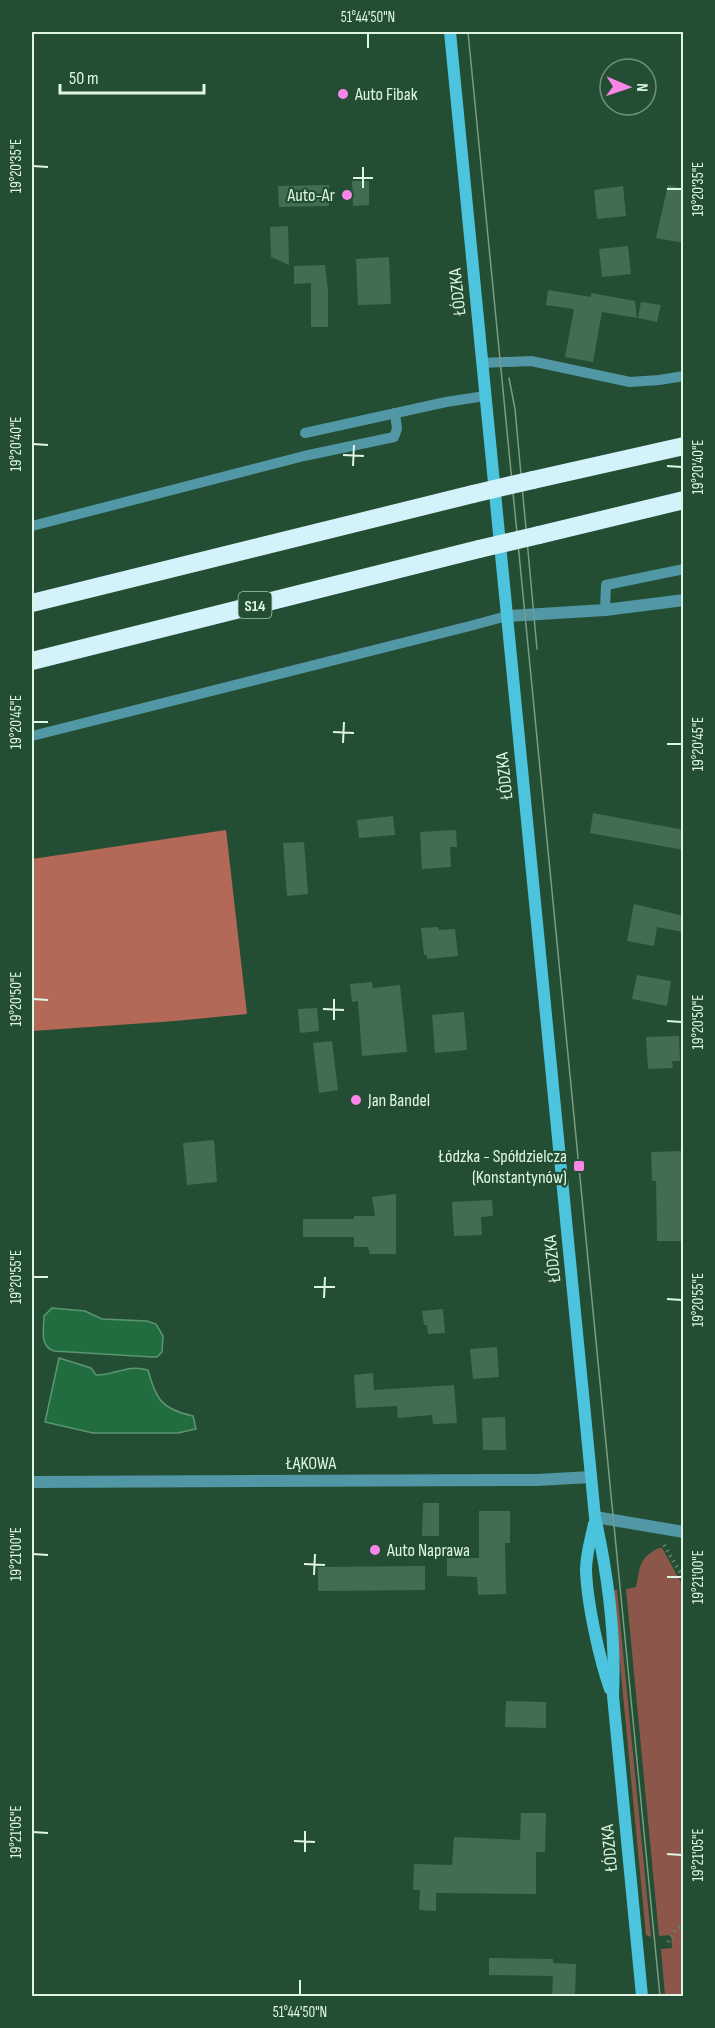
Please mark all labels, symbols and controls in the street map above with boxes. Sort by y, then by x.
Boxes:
text: 51°44'50"N [341,8,395,27]
scale bar [60,57,204,95]
north arrow [598,57,658,117]
text: 50 m [69,68,99,89]
text: N [632,83,651,92]
place label: Auto Fibak [354,84,418,105]
marker: Auto Fibak [336,87,350,101]
text: 19°20'35"E [7,139,26,193]
text: 19°20'35"E [689,162,708,216]
place label: Auto-Ar [286,185,335,206]
marker: Auto-Ar [340,188,354,202]
street label: ŁÓDZKA [445,267,471,317]
text: 19°20'40"E [7,416,26,472]
text: 19°20'40"E [689,439,708,495]
road number: S14 [238,592,272,618]
text: 19°20'45"E [7,695,26,749]
text: 19°20'45"E [689,717,708,771]
street label: ŁÓDZKA [492,751,518,801]
text: 19°20'50"E [7,972,26,1026]
text: 19°20'50"E [689,995,708,1049]
place label: Jan Bandel [367,1090,430,1111]
marker: Jan Bandel [349,1093,363,1107]
place label: Łódzka - Spółdzielcza (Konstantynów) [438,1146,567,1188]
marker: Łódzka - Spółdzielcza (Konstantynów) [572,1159,586,1173]
street label: ŁÓDZKA [540,1234,566,1284]
text: 19°20'55"E [7,1250,26,1304]
text: 19°20'55"E [689,1273,708,1327]
street label: ŁĄKOWA [285,1453,336,1474]
text: 19°21'00"E [7,1527,26,1581]
place label: Auto Naprawa [386,1540,470,1561]
marker: Auto Naprawa [368,1543,382,1557]
text: 19°21'00"E [689,1550,708,1604]
text: 19°21'05"E [7,1805,26,1859]
street label: ŁÓDZKA [597,1823,622,1873]
text: 19°21'05"E [689,1828,708,1882]
text: 51°44'50"N [273,2003,327,2022]

